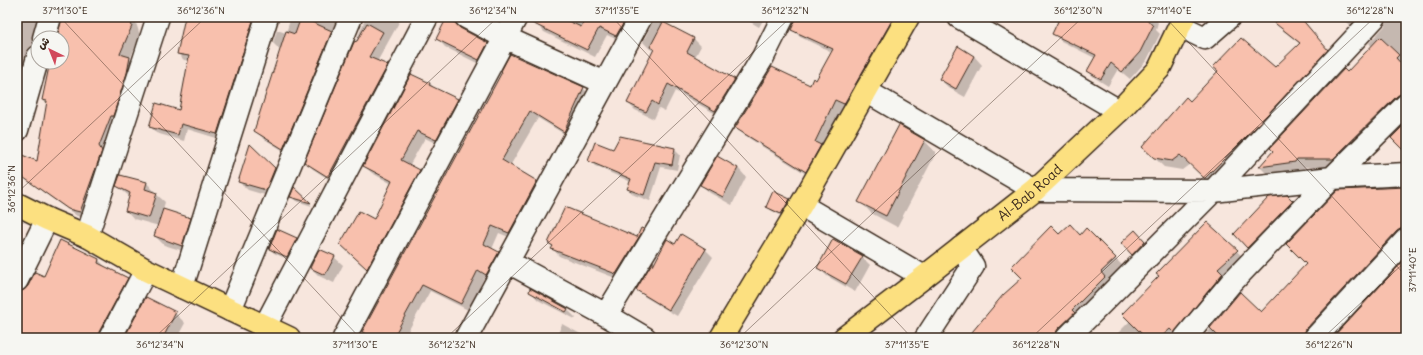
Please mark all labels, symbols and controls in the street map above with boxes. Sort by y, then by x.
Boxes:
text: 37°11'30"E [42,4,88,17]
text: 36°12'36"N [177,4,225,17]
text: 36°12'34"N [469,4,517,17]
text: 37°11'35"E [595,4,639,17]
text: 36°12'32"N [761,4,809,17]
text: 36°12'30"N [1054,4,1102,17]
text: 37°11'40"E [1146,4,1192,17]
text: 36°12'28"N [1346,4,1394,17]
north arrow [30,30,70,70]
text: ش [34,33,52,52]
street label: Al-Bab Road [994,160,1066,225]
text: 36°12'36"N [5,165,18,213]
text: 37°11'40"E [1406,247,1419,293]
text: 36°12'34"N [136,338,184,351]
text: 37°11'30"E [332,338,378,351]
text: 36°12'32"N [428,338,476,351]
text: 36°12'30"N [720,338,768,351]
text: 37°11'35"E [885,338,929,351]
text: 36°12'28"N [1012,338,1060,351]
text: 36°12'26"N [1305,338,1353,351]

